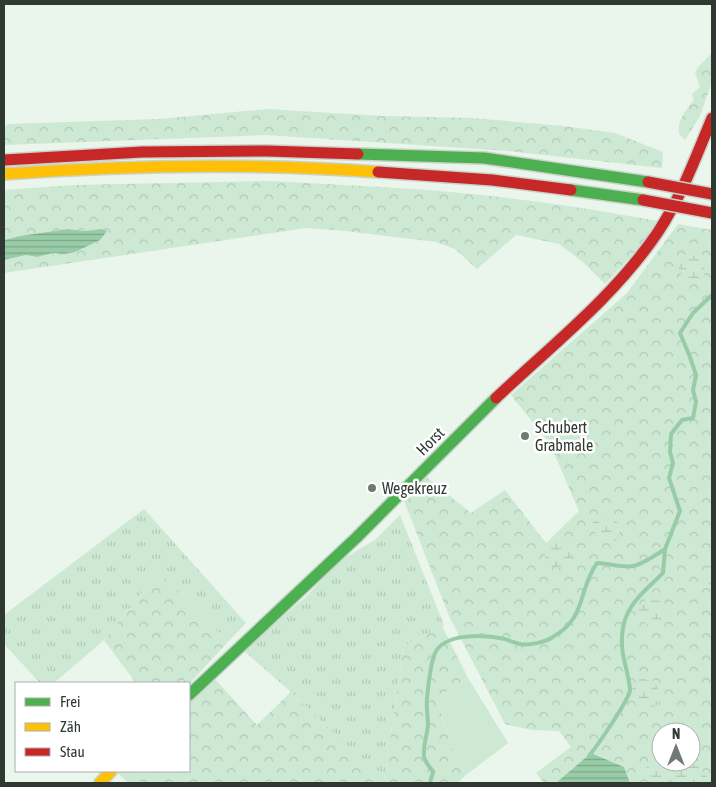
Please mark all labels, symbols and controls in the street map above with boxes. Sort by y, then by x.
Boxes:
place label: Schubert Grabmale [535,418,593,454]
street label: Horst [412,423,448,459]
marker: Schubert Grabmale [519,430,531,442]
place label: Wegekreuz [382,479,447,498]
marker: Wegekreuz [366,482,378,494]
legend [15,682,190,772]
text: Frei [60,693,80,710]
text: Zäh [60,718,81,735]
north arrow [651,722,701,772]
text: N [672,726,680,742]
text: Stau [60,743,85,760]

